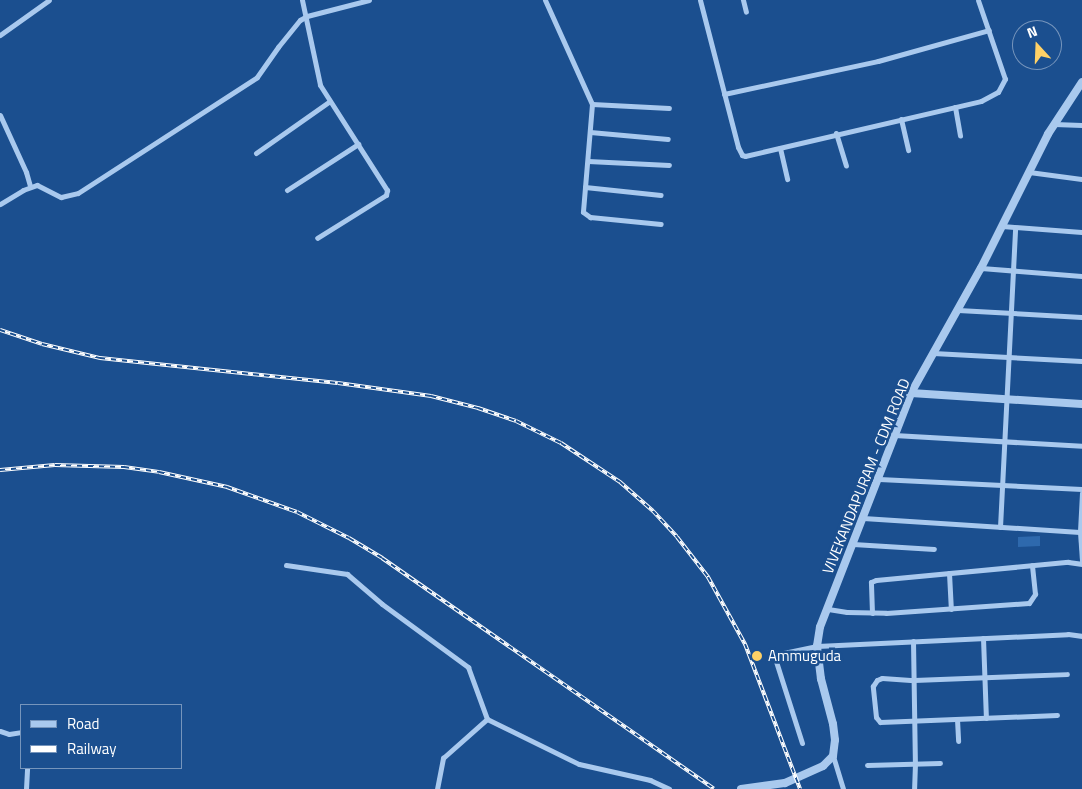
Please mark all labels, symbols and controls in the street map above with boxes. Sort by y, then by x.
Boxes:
north arrow [1012,20,1062,70]
text: N [1024,20,1040,43]
street label: VIVEKANDAPURAM - CDM ROAD [818,376,914,576]
place label: Ammuguda [768,647,841,665]
marker: Ammuguda [750,649,764,663]
legend [20,704,182,769]
text: Road [67,712,99,735]
text: Railway [67,737,117,760]

